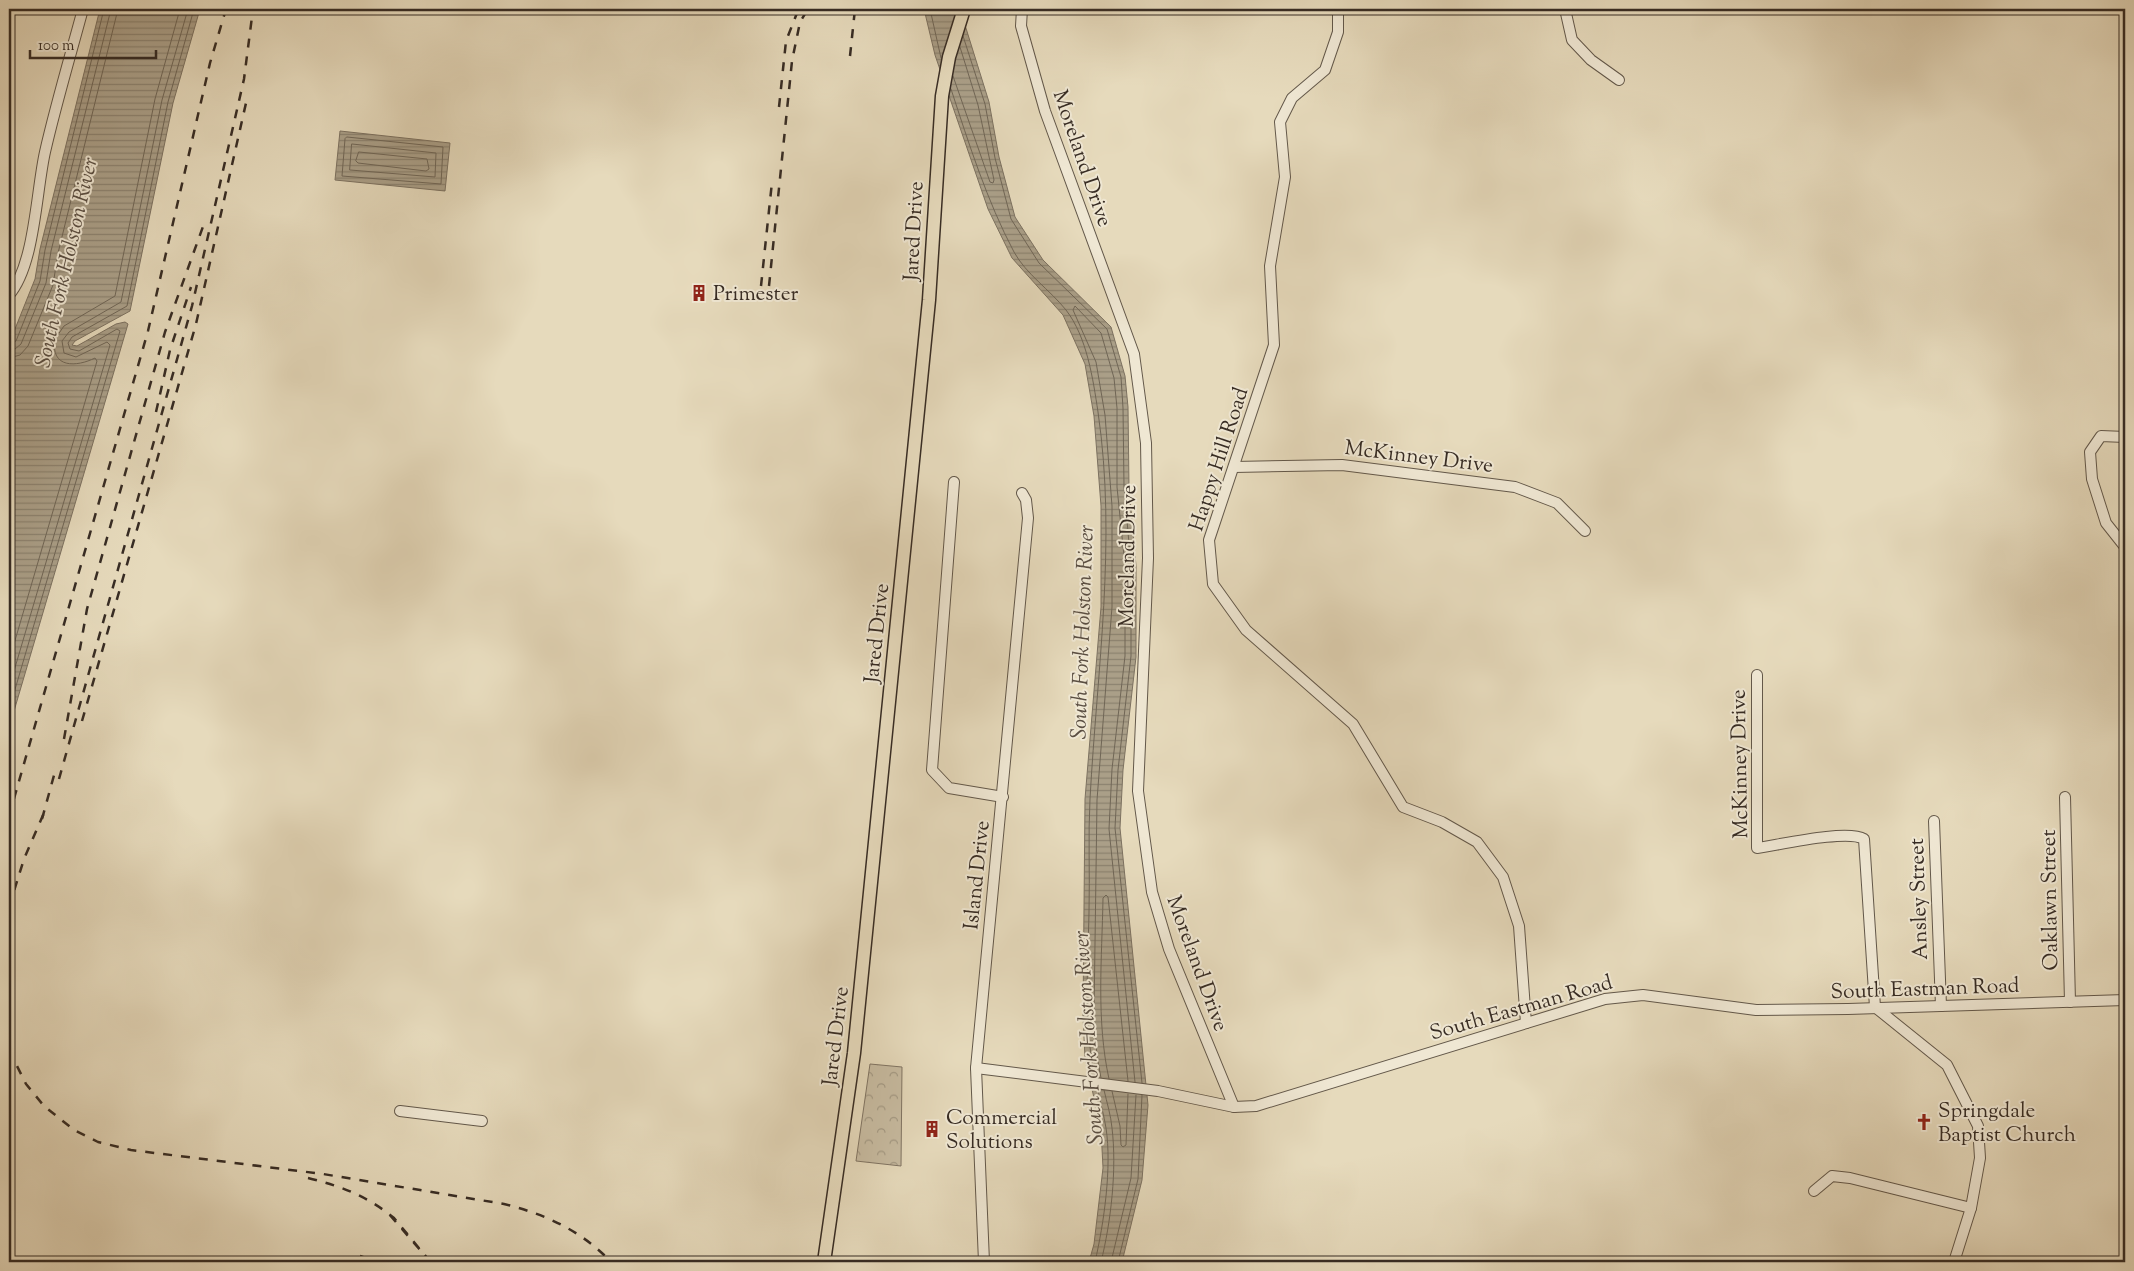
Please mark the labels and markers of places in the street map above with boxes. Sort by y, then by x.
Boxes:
place label: Primester [713,280,799,310]
building icon: Primester [689,283,709,303]
place label: Springdale Baptist Church [1938,1097,2076,1151]
place label: Commercial Solutions [946,1104,1057,1158]
church icon: Springdale Baptist Church [1914,1112,1934,1132]
building icon: Commercial Solutions [922,1119,942,1139]

